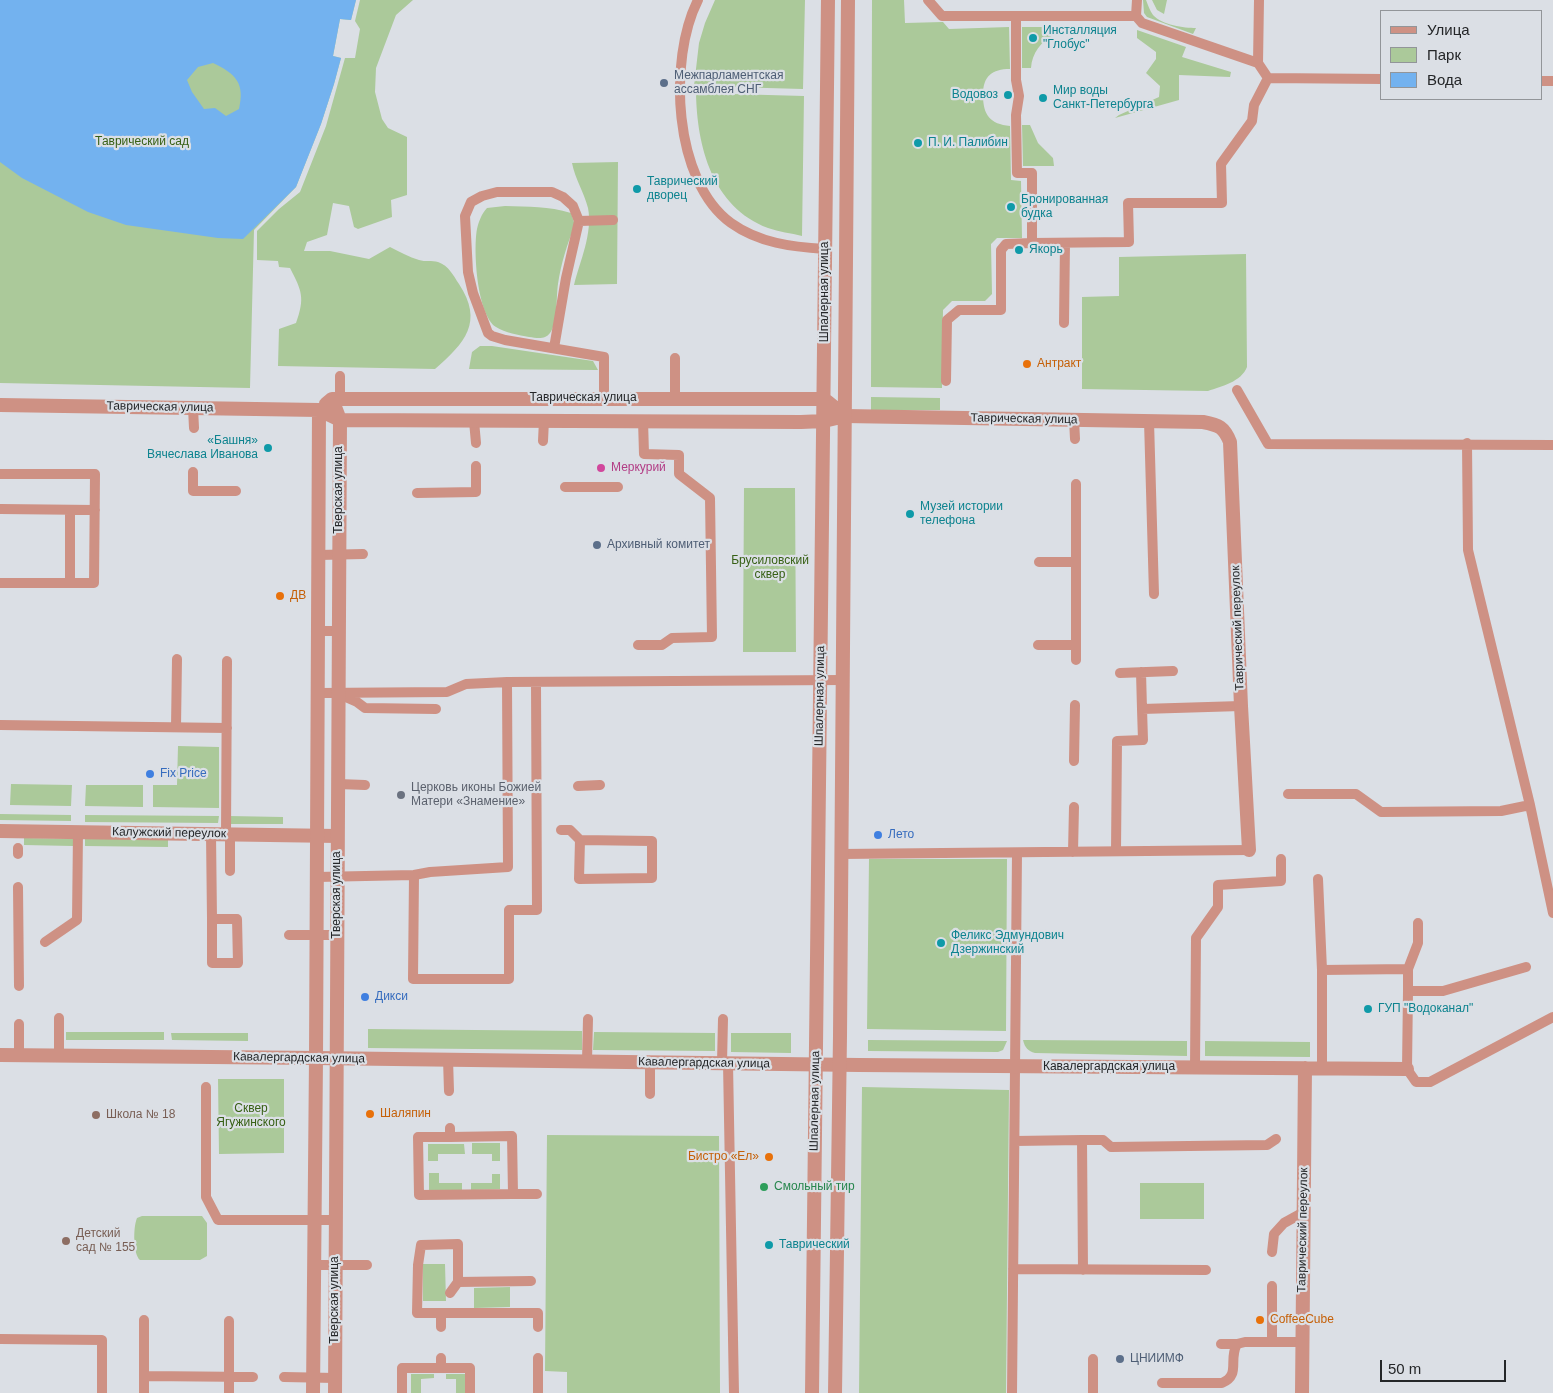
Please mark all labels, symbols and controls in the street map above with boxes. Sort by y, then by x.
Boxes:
legend [1380,10,1543,100]
text: Улица [1427,21,1470,38]
place label: Инсталляция "Глобус" [1043,24,1117,52]
marker: Инсталляция "Глобус" [1027,32,1039,44]
text: Парк [1427,46,1461,63]
place label: Межпарламентская ассамблея СНГ [674,69,783,97]
text: Вода [1427,71,1462,88]
marker: Межпарламентская ассамблея СНГ [658,77,670,89]
place label: Мир воды Санкт-Петербурга [1053,84,1154,112]
place label: Водовоз [952,88,998,102]
marker: Водовоз [1002,89,1014,101]
marker: Мир воды Санкт-Петербурга [1037,92,1049,104]
park label: Таврический сад [95,135,189,149]
place label: П. И. Палибин [928,136,1008,150]
marker: П. И. Палибин [912,137,924,149]
place label: Таврический дворец [647,175,718,203]
marker: Таврический дворец [631,183,643,195]
place label: Бронированная будка [1021,193,1108,221]
marker: Бронированная будка [1005,201,1017,213]
street label: Шпалерная улица [818,242,832,342]
place label: Якорь [1029,243,1063,257]
marker: Якорь [1013,244,1025,256]
place label: Антракт [1037,357,1081,371]
marker: Антракт [1021,358,1033,370]
street label: Таврическая улица [529,391,637,405]
street label: Таврическая улица [106,399,214,415]
street label: Таврическая улица [970,411,1078,427]
place label: «Башня» Вячеслава Иванова [147,434,258,462]
marker: «Башня» Вячеслава Иванова [262,442,274,454]
street label: Тверская улица [332,446,346,534]
place label: Меркурий [611,461,666,475]
marker: Меркурий [595,462,607,474]
place label: Музей истории телефона [920,500,1003,528]
marker: Музей истории телефона [904,508,916,520]
place label: Архивный комитет [607,538,710,552]
marker: Архивный комитет [591,539,603,551]
park label: Брусиловский сквер [731,554,809,582]
street label: Таврический переулок [1229,565,1247,691]
place label: ДВ [290,589,306,603]
marker: ДВ [274,590,286,602]
street label: Шпалерная улица [812,646,828,746]
place label: Fix Price [160,767,207,781]
marker: Fix Price [144,768,156,780]
place label: Церковь иконы Божией Матери «Знамение» [411,781,541,809]
marker: Церковь иконы Божией Матери «Знамение» [395,789,407,801]
street label: Калужский переулок [112,825,226,841]
place label: Лето [888,828,914,842]
marker: Лето [872,829,884,841]
street label: Тверская улица [330,851,344,939]
place label: Феликс Эдмундович Дзержинский [951,929,1064,957]
marker: Феликс Эдмундович Дзержинский [935,937,947,949]
place label: Дикси [375,990,408,1004]
marker: Дикси [359,991,371,1003]
place label: ГУП "Водоканал" [1378,1002,1473,1016]
marker: ГУП "Водоканал" [1362,1003,1374,1015]
street label: Кавалергардская улица [233,1050,365,1066]
street label: Шпалерная улица [807,1051,823,1151]
street label: Кавалергардская улица [638,1055,770,1071]
street label: Кавалергардская улица [1043,1060,1175,1074]
park label: Сквер Ягужинского [216,1102,286,1130]
place label: Шаляпин [380,1107,431,1121]
place label: Школа № 18 [106,1108,175,1122]
marker: Шаляпин [364,1108,376,1120]
marker: Школа № 18 [90,1109,102,1121]
place label: Бистро «Ел» [688,1150,759,1164]
marker: Бистро «Ел» [763,1151,775,1163]
street label: Таврический переулок [1295,1167,1311,1293]
place label: Смольный тир [774,1180,855,1194]
marker: Смольный тир [758,1181,770,1193]
place label: Детский сад № 155 [76,1227,135,1255]
marker: Детский сад № 155 [60,1235,72,1247]
place label: Таврический [779,1238,850,1252]
marker: Таврический [763,1239,775,1251]
street label: Тверская улица [328,1256,342,1344]
place label: CoffeeCube [1270,1313,1334,1327]
marker: CoffeeCube [1254,1314,1266,1326]
scale bar [1383,1350,1509,1382]
place label: ЦНИИМФ [1130,1352,1184,1366]
marker: ЦНИИМФ [1114,1353,1126,1365]
text: 50 m [1388,1360,1421,1377]

